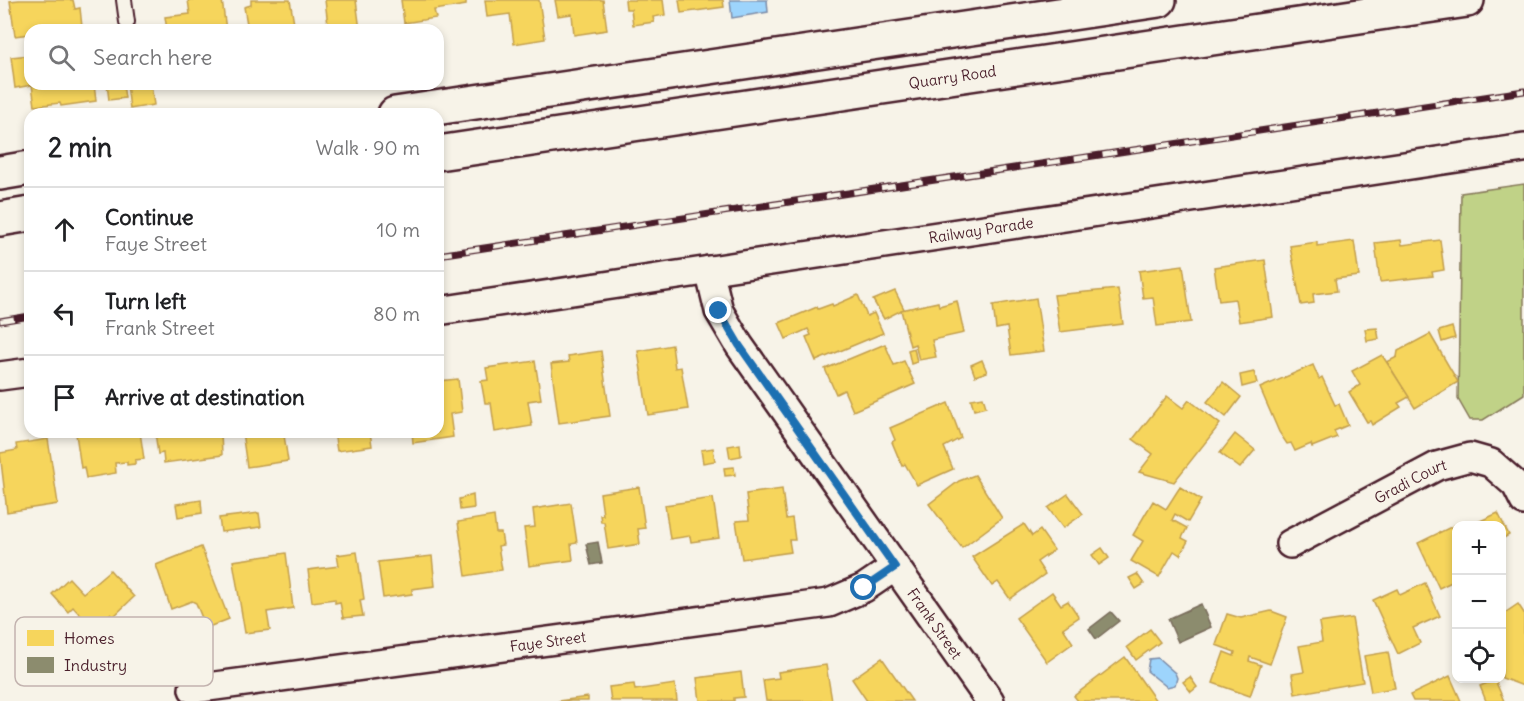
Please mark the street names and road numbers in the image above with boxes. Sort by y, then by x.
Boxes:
street label: Quarry Road [907,61,998,92]
street label: Railway Parade [927,212,1035,247]
street label: Gradi Court [1371,454,1448,507]
street label: Frank Street [904,584,967,662]
street label: Faye Street [509,626,587,656]

